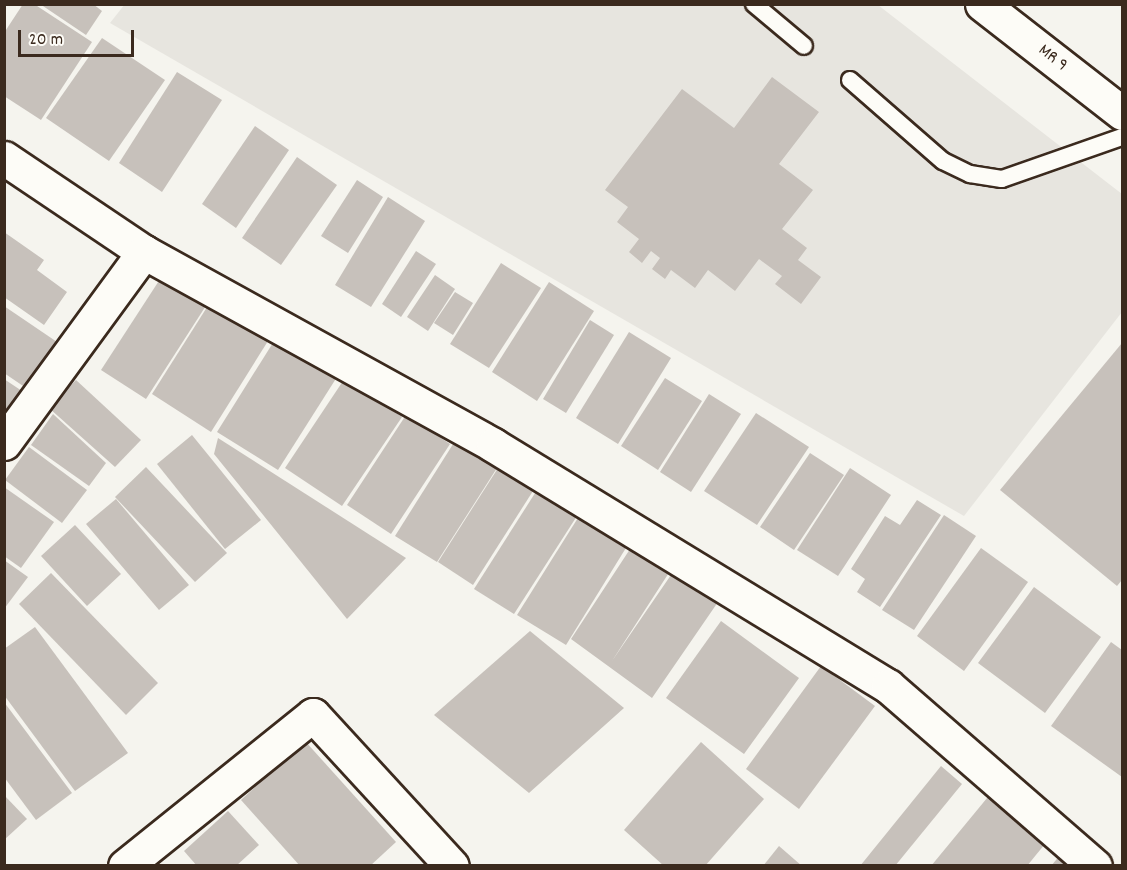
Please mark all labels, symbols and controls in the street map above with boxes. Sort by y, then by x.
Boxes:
scale bar [21,18,136,56]
text: 20 m [29,28,63,53]
street label: MR 9 [1033,41,1071,77]

